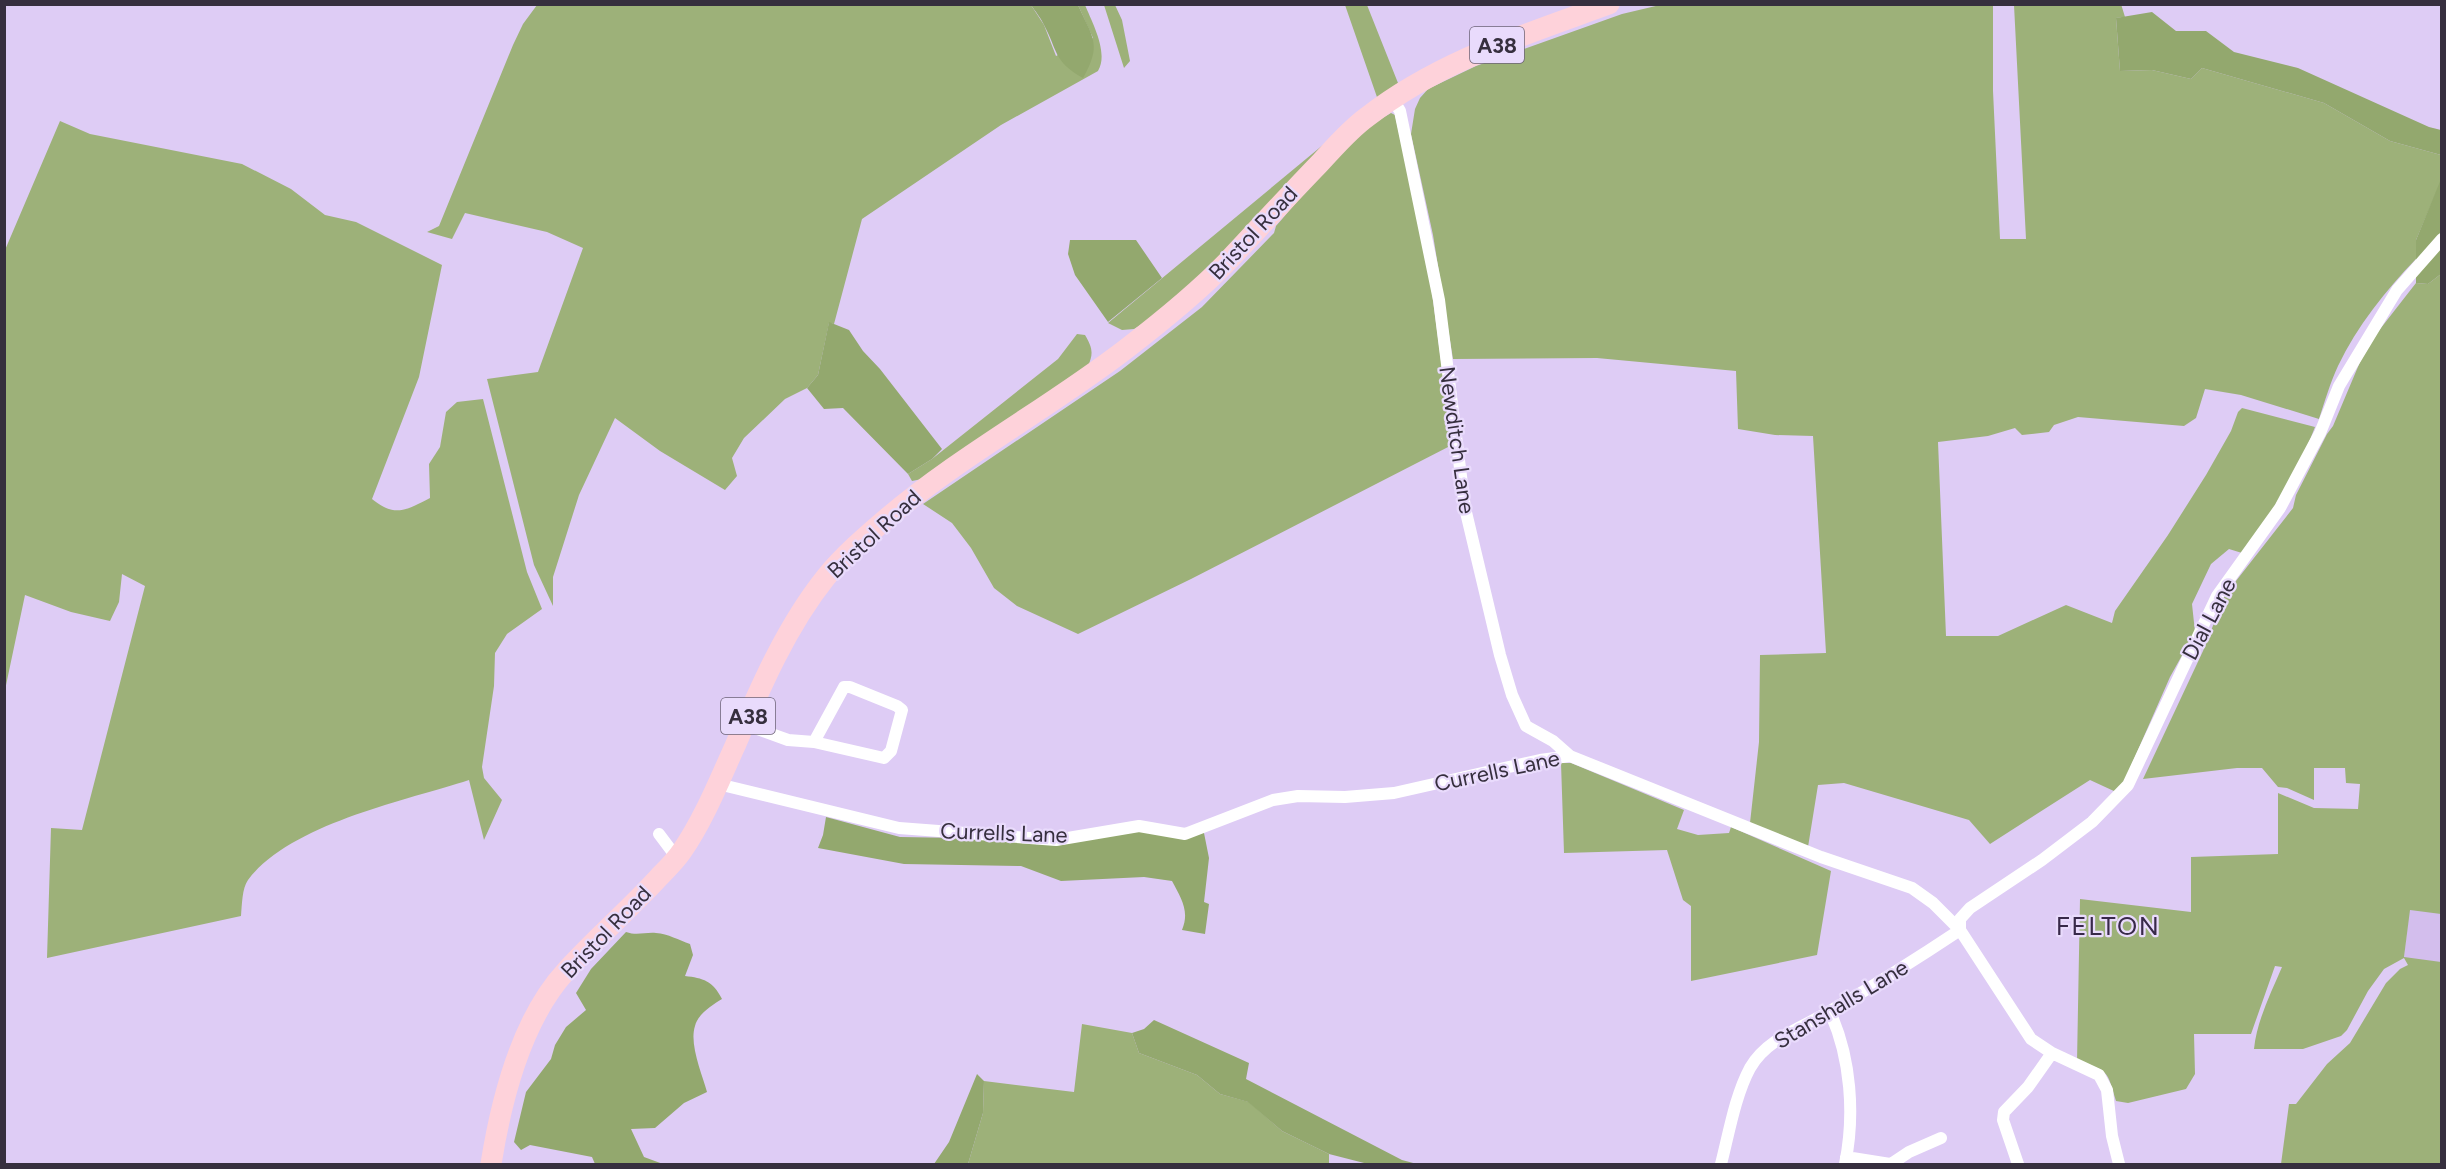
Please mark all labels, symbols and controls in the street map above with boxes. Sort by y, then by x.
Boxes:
road number: A38 [1470,27,1524,63]
street label: Bristol Road [1203,181,1303,285]
street label: Newditch Lane [1433,365,1481,515]
street label: Bristol Road [822,484,926,584]
street label: Dial Lane [2176,574,2242,664]
road number: A38 [721,698,775,734]
street label: Currells Lane [1432,745,1562,797]
street label: Currells Lane [940,817,1068,849]
street label: Bristol Road [555,880,657,984]
district label: FELTON [2056,910,2160,942]
street label: Stanshalls Lane [1769,953,1913,1055]

